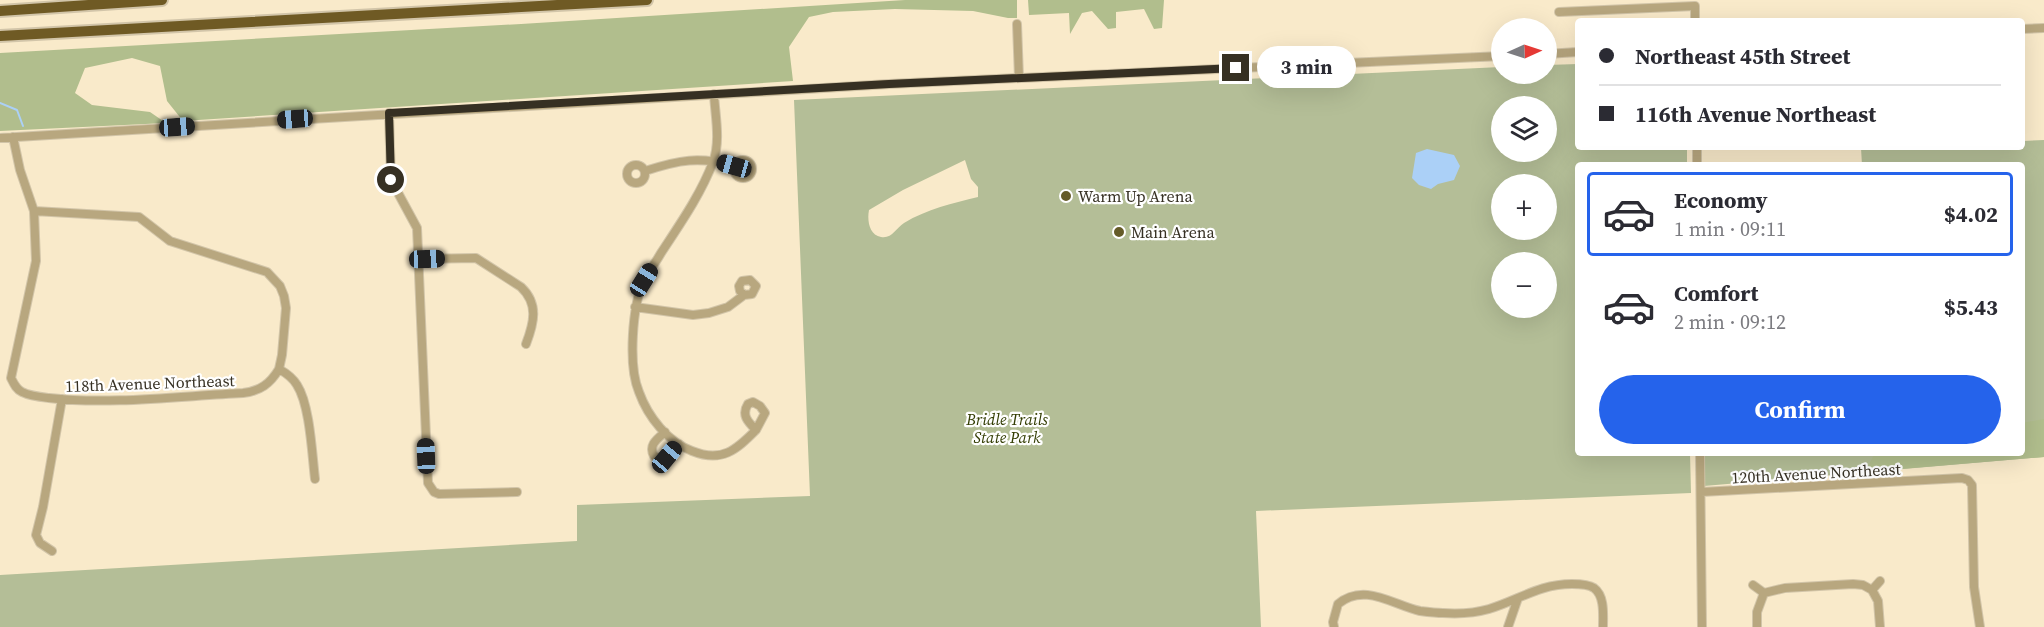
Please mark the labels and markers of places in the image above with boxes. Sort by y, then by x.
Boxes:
place label: Warm Up Arena [1078,185,1193,207]
marker: Warm Up Arena [1059,189,1073,203]
place label: Main Arena [1131,221,1216,243]
marker: Main Arena [1112,225,1126,239]

